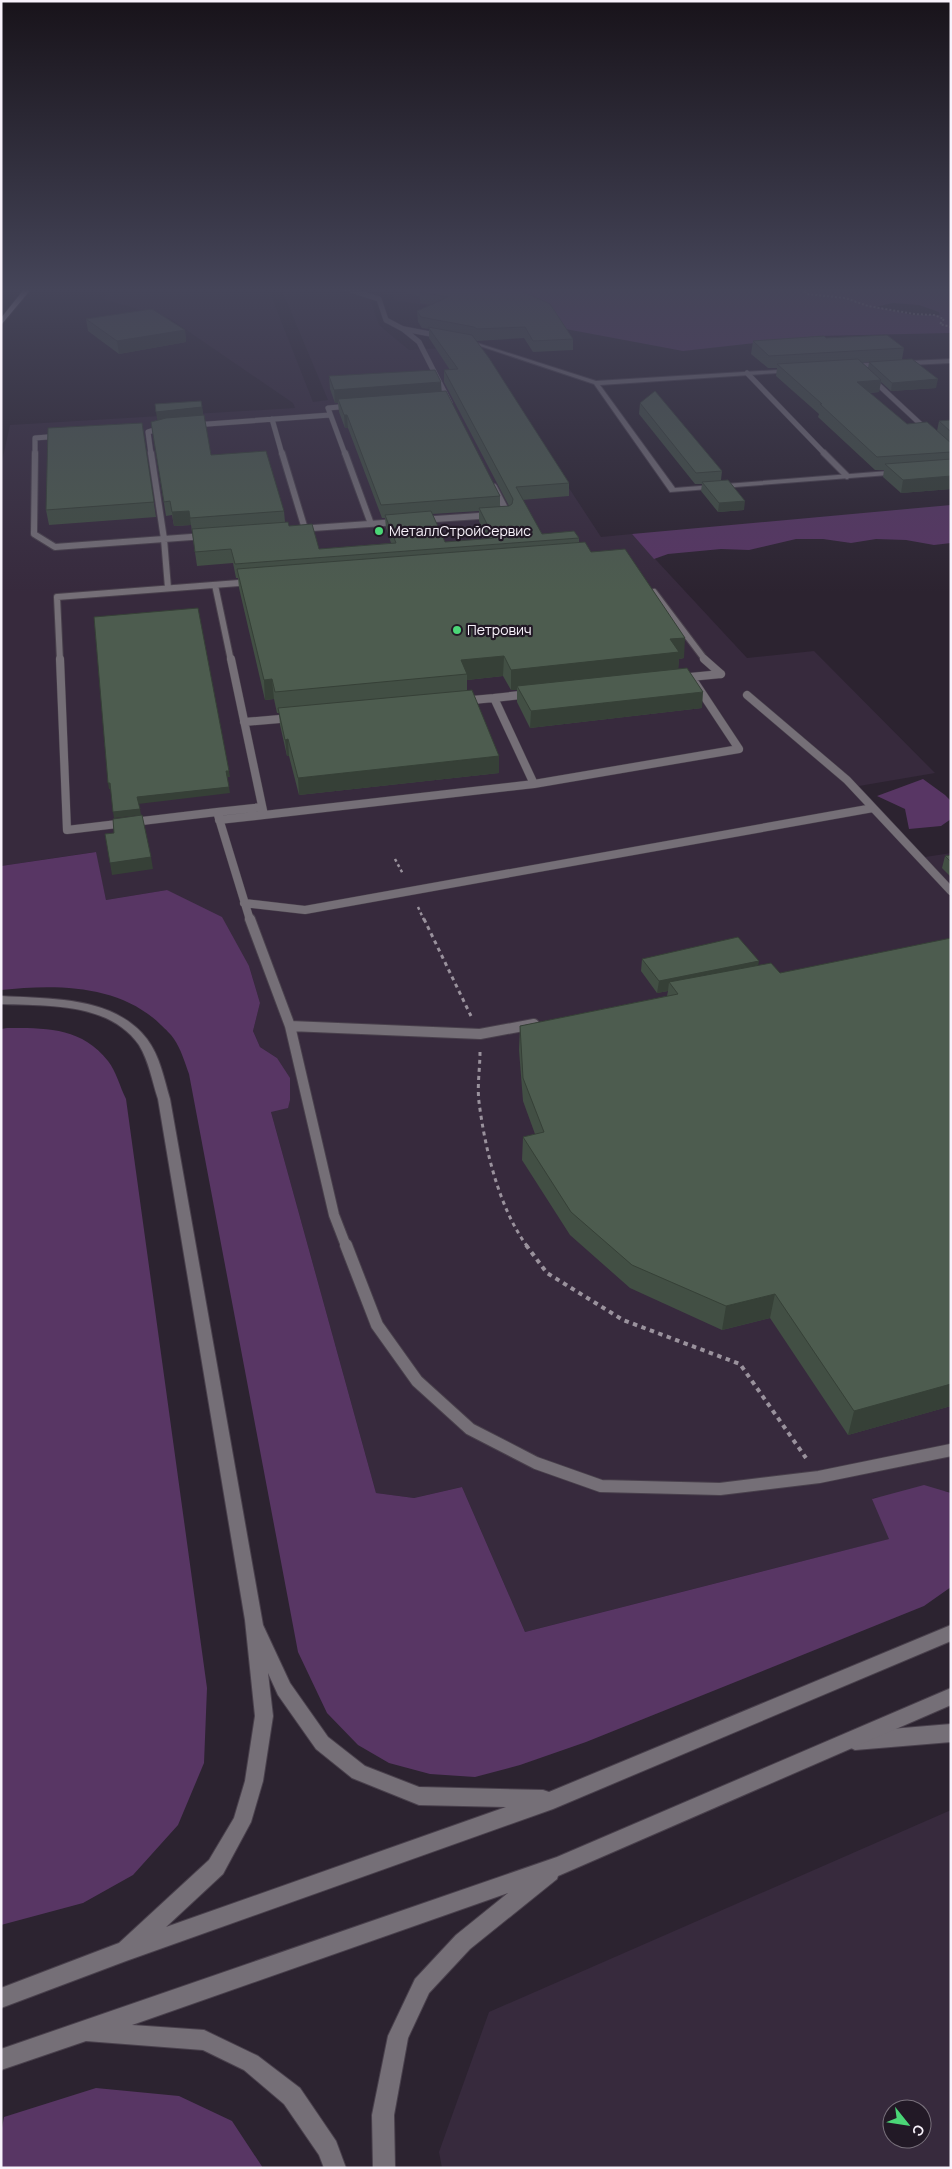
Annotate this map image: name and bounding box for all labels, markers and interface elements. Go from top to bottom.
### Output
place label: МеталлСтройСервис [389,521,531,540]
marker: МеталлСтройСервис [373,525,385,537]
place label: Петрович [467,620,532,639]
marker: Петрович [451,624,463,636]
north arrow [882,2099,932,2149]
text: С [908,2122,930,2140]

